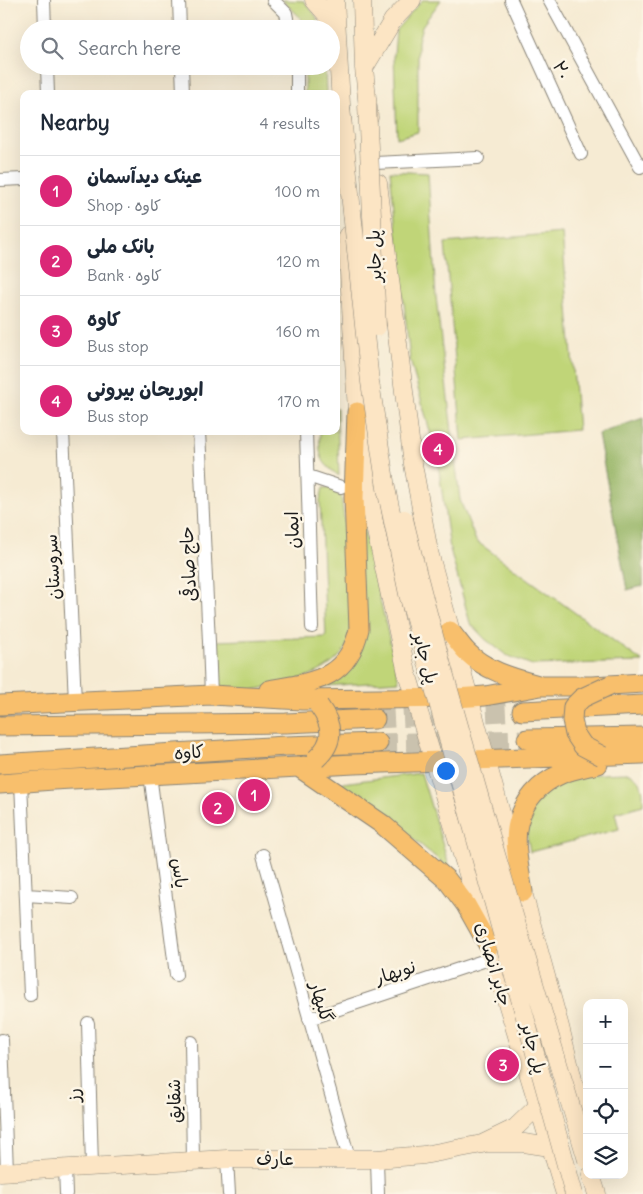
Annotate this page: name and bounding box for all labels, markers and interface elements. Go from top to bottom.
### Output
search box [20,20,340,75]
icon: search [38,34,66,62]
text: Search here [78,36,181,60]
street label: ۲۰ [548,57,576,83]
text: Nearby [40,109,110,136]
text: 4 results [259,113,320,133]
text: عینک دیدآسمان [87,164,202,188]
text: 1 [53,181,59,201]
text: 100 m [275,181,320,201]
text: Shop · کاوه [87,195,161,215]
street label: پل جابر [362,229,387,285]
text: بانک ملی [87,234,155,258]
text: 2 [52,251,60,271]
text: 120 m [277,251,320,271]
text: Bank · کاوه [87,265,162,285]
text: کاوه [87,307,121,331]
text: 3 [51,321,61,341]
text: 160 m [276,321,320,341]
text: Bus stop [87,336,149,356]
text: ابوریحان بیرونی [87,377,203,401]
text: 4 [51,391,61,411]
text: 170 m [277,391,320,411]
text: Bus stop [87,406,149,426]
pin: 4 [422,430,454,468]
street label: ایمان [280,511,304,549]
street label: حاج صادقی [175,526,202,602]
street label: سروستان [39,534,65,600]
street label: پل جابر [407,628,444,687]
street label: کاوه [173,739,205,765]
your location [433,758,459,784]
pin: 1 [238,776,270,814]
pin: 2 [202,789,234,827]
street label: یاس [167,857,193,889]
street label: جابر انصاری [470,919,518,1009]
street label: نوبهار [371,955,418,990]
street label: گلبهار [305,977,339,1025]
map controls [583,999,628,1179]
button: + [583,999,628,1044]
street label: پل جابر [515,1018,552,1077]
button: − [583,1044,628,1089]
pin: 3 [487,1046,519,1084]
street label: شقایق [162,1079,186,1123]
street label: رز [61,1088,85,1104]
button: locate [583,1089,628,1134]
button: layers [583,1134,628,1179]
street label: عارف [256,1147,294,1170]

